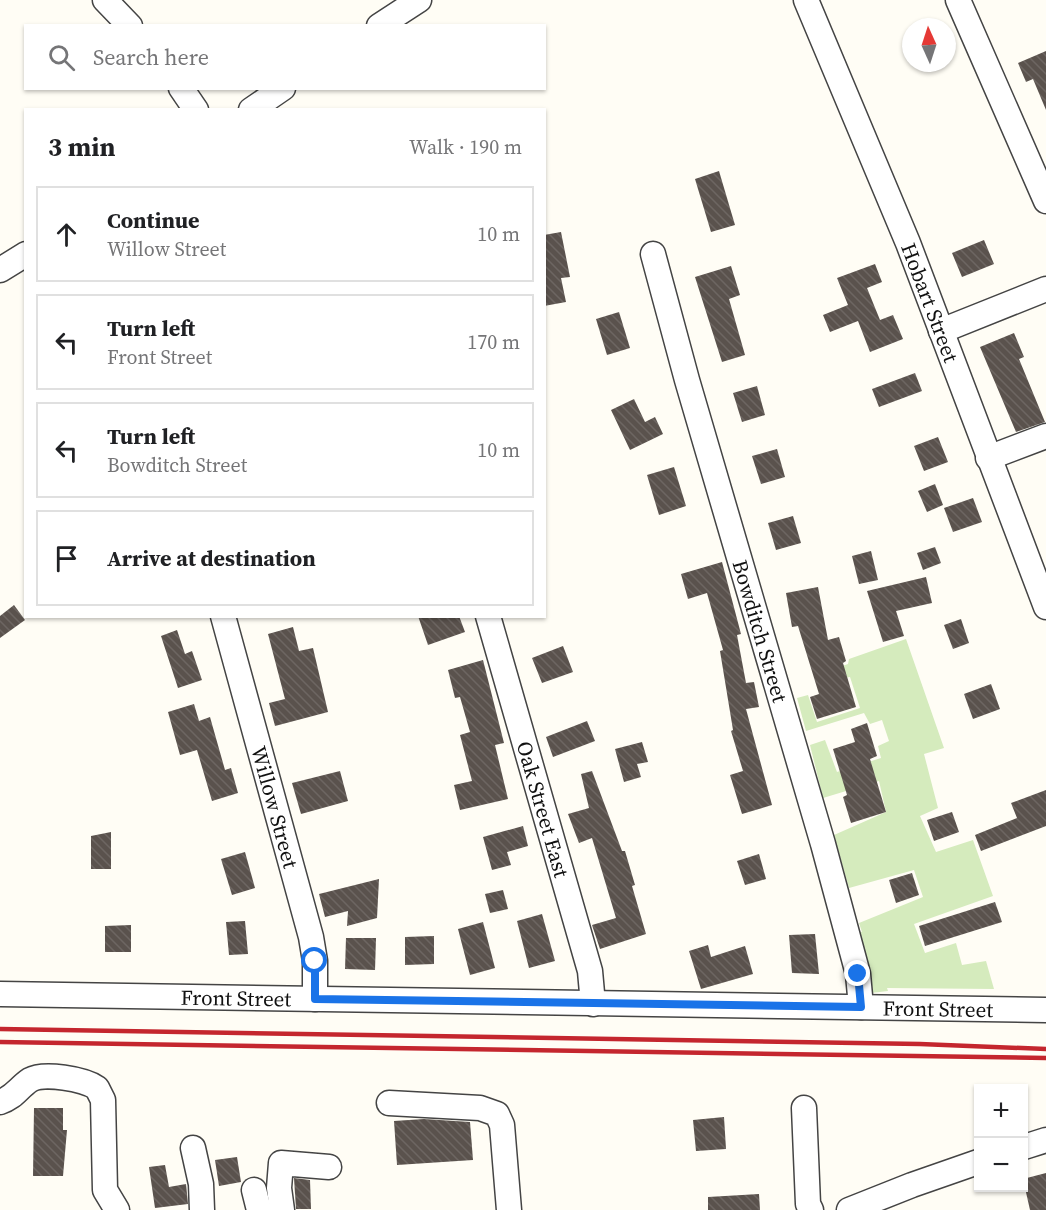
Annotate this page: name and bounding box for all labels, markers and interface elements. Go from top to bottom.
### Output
north arrow [902,18,956,72]
search box [24,24,546,90]
icon: search [45,41,78,74]
text: Search here [93,42,209,72]
text: 3 min [48,129,115,165]
text: Walk · 190 m [409,133,522,161]
text: Continue [107,205,200,235]
icon: ahead [50,218,83,251]
text: 10 m [477,220,520,248]
text: Willow Street [107,235,226,263]
street label: Hobart Street [895,239,966,366]
text: Turn left [107,313,195,343]
icon: left [50,326,83,359]
text: 170 m [467,328,520,356]
text: Front Street [107,343,212,371]
text: Turn left [107,421,195,451]
icon: left [50,434,83,467]
text: 10 m [477,436,520,464]
text: Bowditch Street [107,451,247,479]
icon: arrive [50,542,83,575]
text: Arrive at destination [107,543,316,573]
street label: Bowditch Street [726,556,795,706]
street label: Oak Street East [510,738,577,881]
street label: Willow Street [245,743,306,871]
route start [301,947,327,973]
route end [844,960,870,986]
street label: Front Street [180,982,292,1013]
street label: Front Street [882,993,994,1024]
map controls [974,1084,1028,1192]
button: + [974,1084,1028,1138]
button: − [974,1138,1028,1192]

